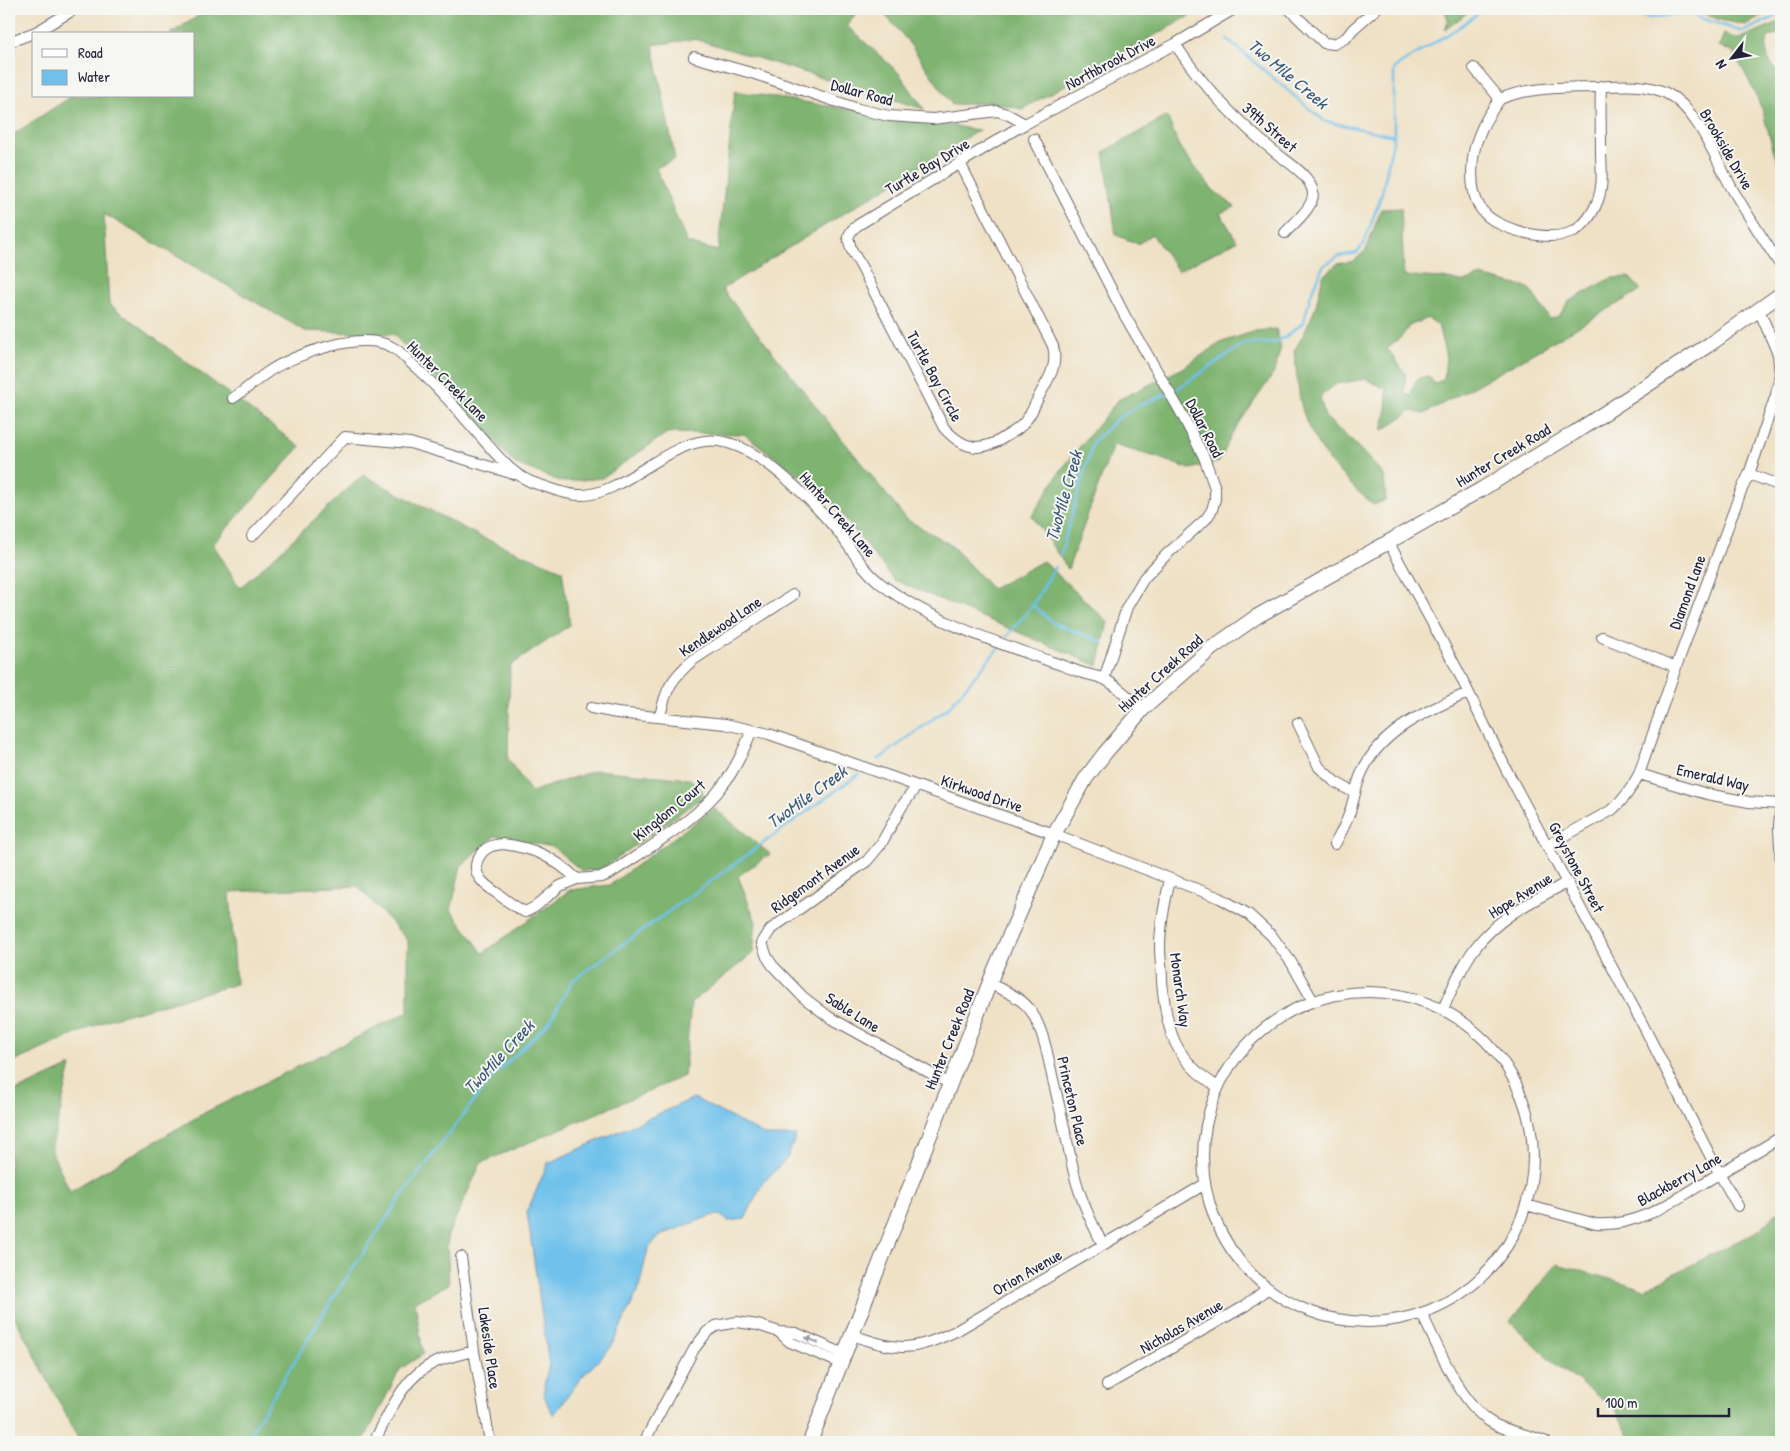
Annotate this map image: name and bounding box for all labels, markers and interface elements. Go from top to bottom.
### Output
street label: Northbrook Drive [1061,29,1160,95]
legend [32,32,195,98]
north arrow [1708,32,1758,82]
water label: Two Mile Creek [1243,33,1335,116]
text: Road [78,42,103,63]
text: N [1710,56,1730,73]
text: Water [78,66,110,87]
street label: Dollar Road [829,73,895,111]
street label: 39th Street [1238,97,1303,157]
street label: Brookside Drive [1695,105,1759,194]
street label: Turtle Bay Drive [881,132,974,200]
street label: Turtle Bay Circle [902,327,968,426]
street label: Hunter Creek Lane [403,336,494,427]
street label: Dollar Road [1181,395,1229,461]
street label: Hunter Creek Road [1451,418,1555,492]
water label: TwoMile Creek [1039,446,1089,544]
street label: Hunter Creek Lane [795,467,882,562]
street label: Diamond Lane [1663,551,1711,632]
street label: Kendlewood Lane [675,590,766,662]
street label: Hunter Creek Road [1113,629,1207,717]
water label: TwoMile Creek [762,758,853,834]
street label: Emerald Way [1675,758,1752,796]
street label: Kirkwood Drive [938,769,1026,817]
street label: Kingdom Court [628,774,710,846]
street label: Greystone Street [1544,818,1610,917]
street label: Ridgemont Avenue [766,838,864,918]
street label: Hope Avenue [1484,866,1557,923]
street label: Monarch Way [1165,951,1197,1029]
street label: Hunter Creek Road [919,985,979,1093]
street label: Sable Lane [822,987,885,1038]
water label: TwoMile Creek [458,1013,541,1099]
street label: Princeton Place [1052,1054,1094,1148]
street label: Blackberry Lane [1633,1147,1726,1211]
street label: Orion Avenue [988,1243,1066,1301]
street label: Nicholas Avenue [1135,1293,1227,1359]
street label: Lakeside Place [473,1306,507,1391]
one-way arrow [805,1336,820,1344]
scale bar [1598,1386,1729,1418]
text: 100 m [1605,1392,1638,1413]

